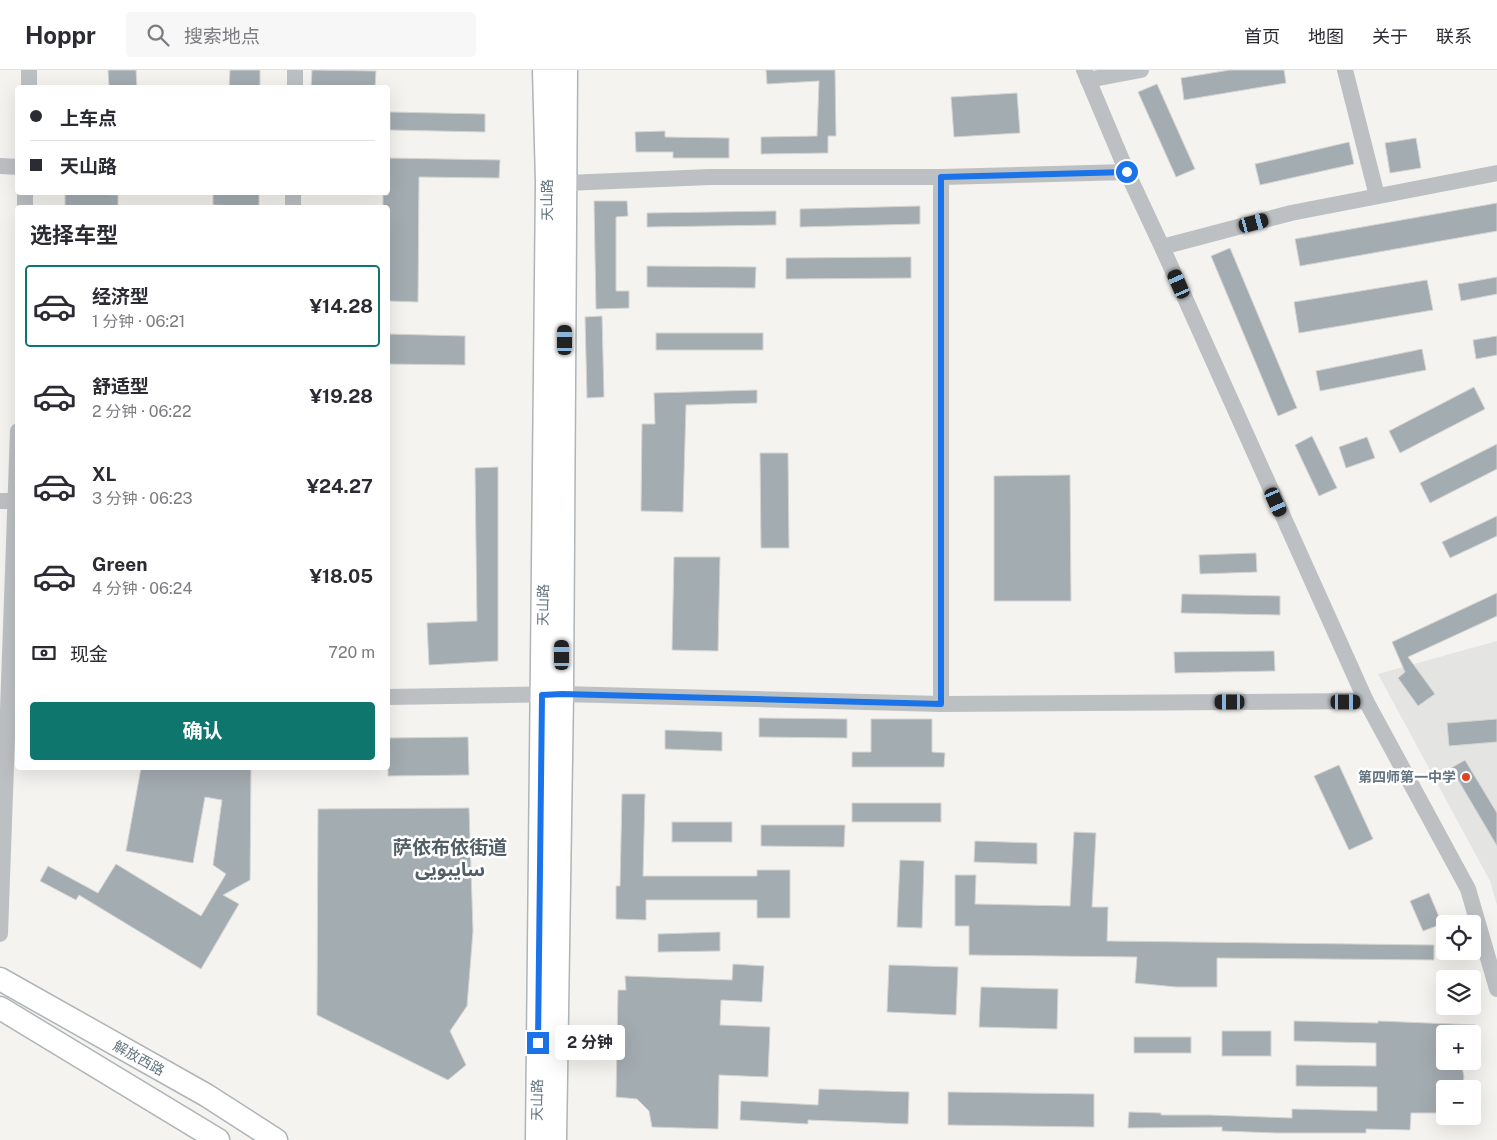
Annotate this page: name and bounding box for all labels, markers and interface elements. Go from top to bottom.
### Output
search box [126,12,476,57]
text: Hoppr [25,21,96,49]
icon: search [144,21,172,49]
text: 搜索地点 [184,25,260,47]
text: 首页 [1244,26,1280,47]
text: 地图 [1308,26,1344,47]
text: 关于 [1372,26,1408,47]
text: 联系 [1436,26,1472,47]
text: 上车点 [60,107,117,129]
text: 天山路 [60,155,117,177]
route start [1116,161,1138,183]
street label: 天山路 [539,179,555,221]
car [1237,212,1270,234]
text: 选择车型 [30,222,118,248]
car [1166,267,1191,301]
icon: car [32,284,77,329]
text: 经济型 [92,285,149,307]
text: ¥14.28 [310,295,373,317]
text: 1 分钟 · 06:21 [92,312,185,331]
car [557,325,572,355]
icon: car [32,374,77,419]
text: 舒适型 [92,375,149,397]
text: ¥19.28 [310,385,373,407]
text: 2 分钟 · 06:22 [92,402,191,421]
text: XL [92,463,117,485]
icon: car [32,464,77,509]
text: ¥24.27 [306,475,373,497]
car [1263,485,1288,519]
text: 3 分钟 · 06:23 [92,489,193,508]
text: Green [92,553,147,575]
icon: car [32,554,77,599]
text: ¥18.05 [309,565,373,587]
text: 4 分钟 · 06:24 [92,579,192,598]
street label: 天山路 [535,584,551,626]
icon: cash [30,639,58,667]
car [554,640,569,670]
text: 现金 [70,643,108,665]
text: 720 m [328,643,375,662]
car [1215,695,1245,710]
car [1331,695,1361,710]
button: 确认 [30,702,375,760]
place label: 第四师第一中学 [1358,769,1456,785]
marker: 第四师第一中学 [1460,771,1472,783]
district label: 萨依布依街道 سايبويى [393,836,507,880]
map controls [1436,915,1481,1125]
button: locate [1436,915,1481,960]
button: layers [1436,970,1481,1015]
button: + [1436,1025,1481,1070]
callout: 2 分钟 [556,1026,626,1060]
route end [527,1032,549,1054]
text: 2 分钟 [567,1033,613,1052]
street label: 解放西路 [111,1037,167,1079]
street label: 天山路 [529,1079,545,1121]
button: − [1436,1080,1481,1125]

